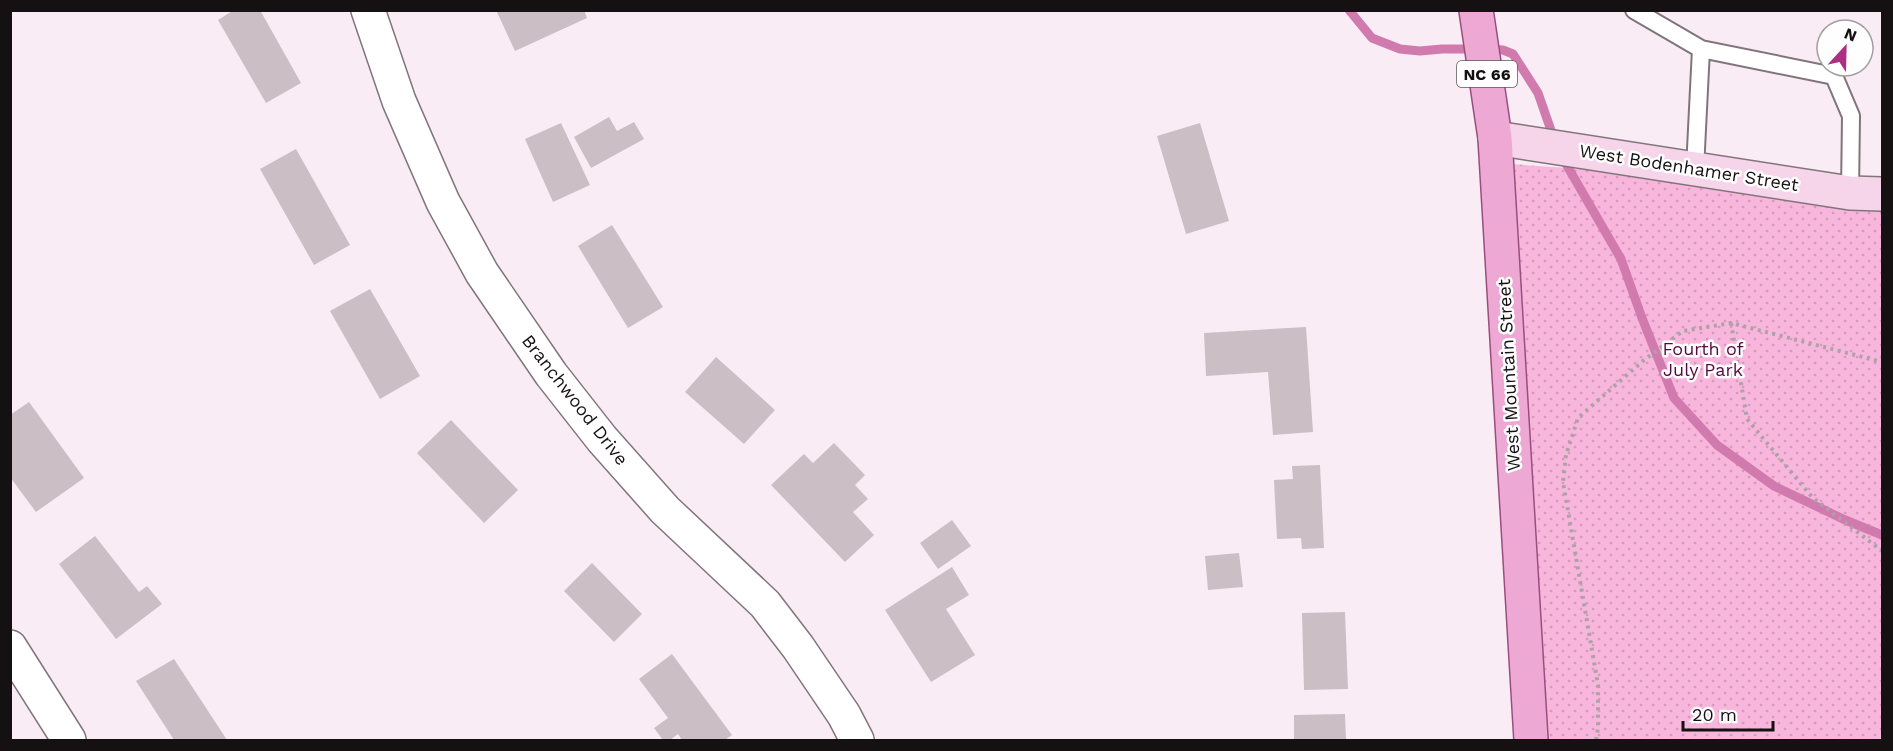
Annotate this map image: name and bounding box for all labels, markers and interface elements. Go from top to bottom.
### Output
north arrow [1815,18,1875,78]
text: N [1841,24,1859,46]
road number: NC 66 [1457,61,1517,87]
street label: West Bodenhamer Street [1578,140,1801,195]
street label: West Mountain Street [1493,278,1524,472]
street label: Branchwood Drive [518,330,633,469]
park label: Fourth of July Park [1662,338,1744,380]
scale bar [1683,694,1773,732]
text: 20 m [1692,704,1737,725]

